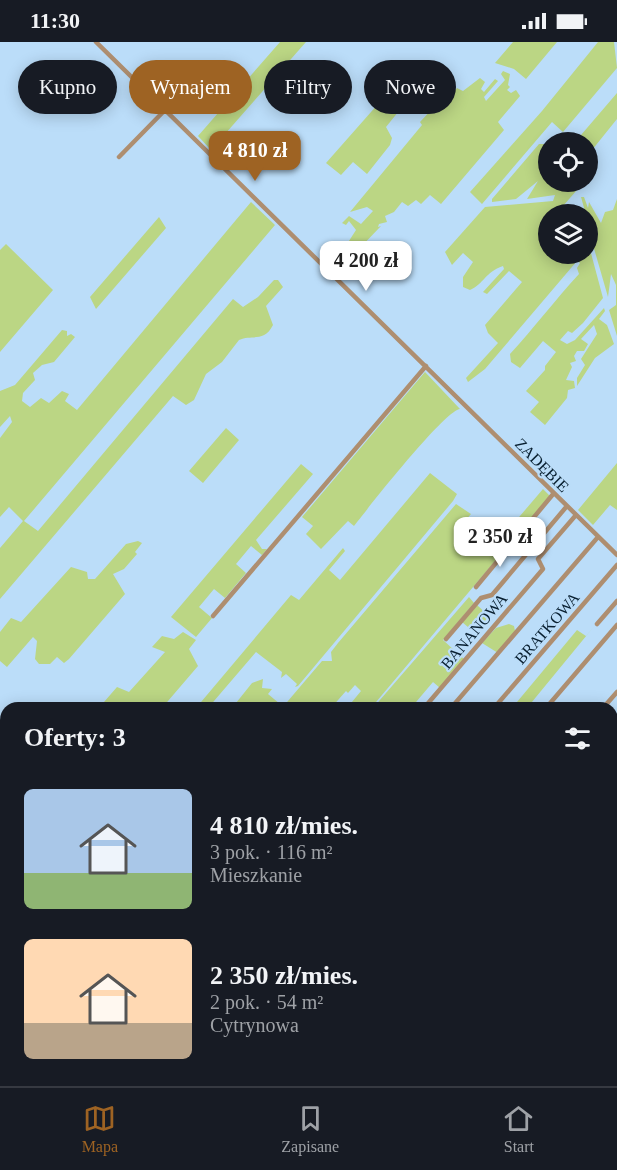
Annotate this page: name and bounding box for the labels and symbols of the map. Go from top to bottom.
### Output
pin: 4 810 zł [193,131,317,182]
pin: 4 200 zł [304,241,428,292]
street label: ZADĘBIE [511,435,572,496]
pin: 2 350 zł [438,517,562,568]
street label: BANANOWA [437,589,511,672]
street label: BRATKOWA [511,589,583,667]

